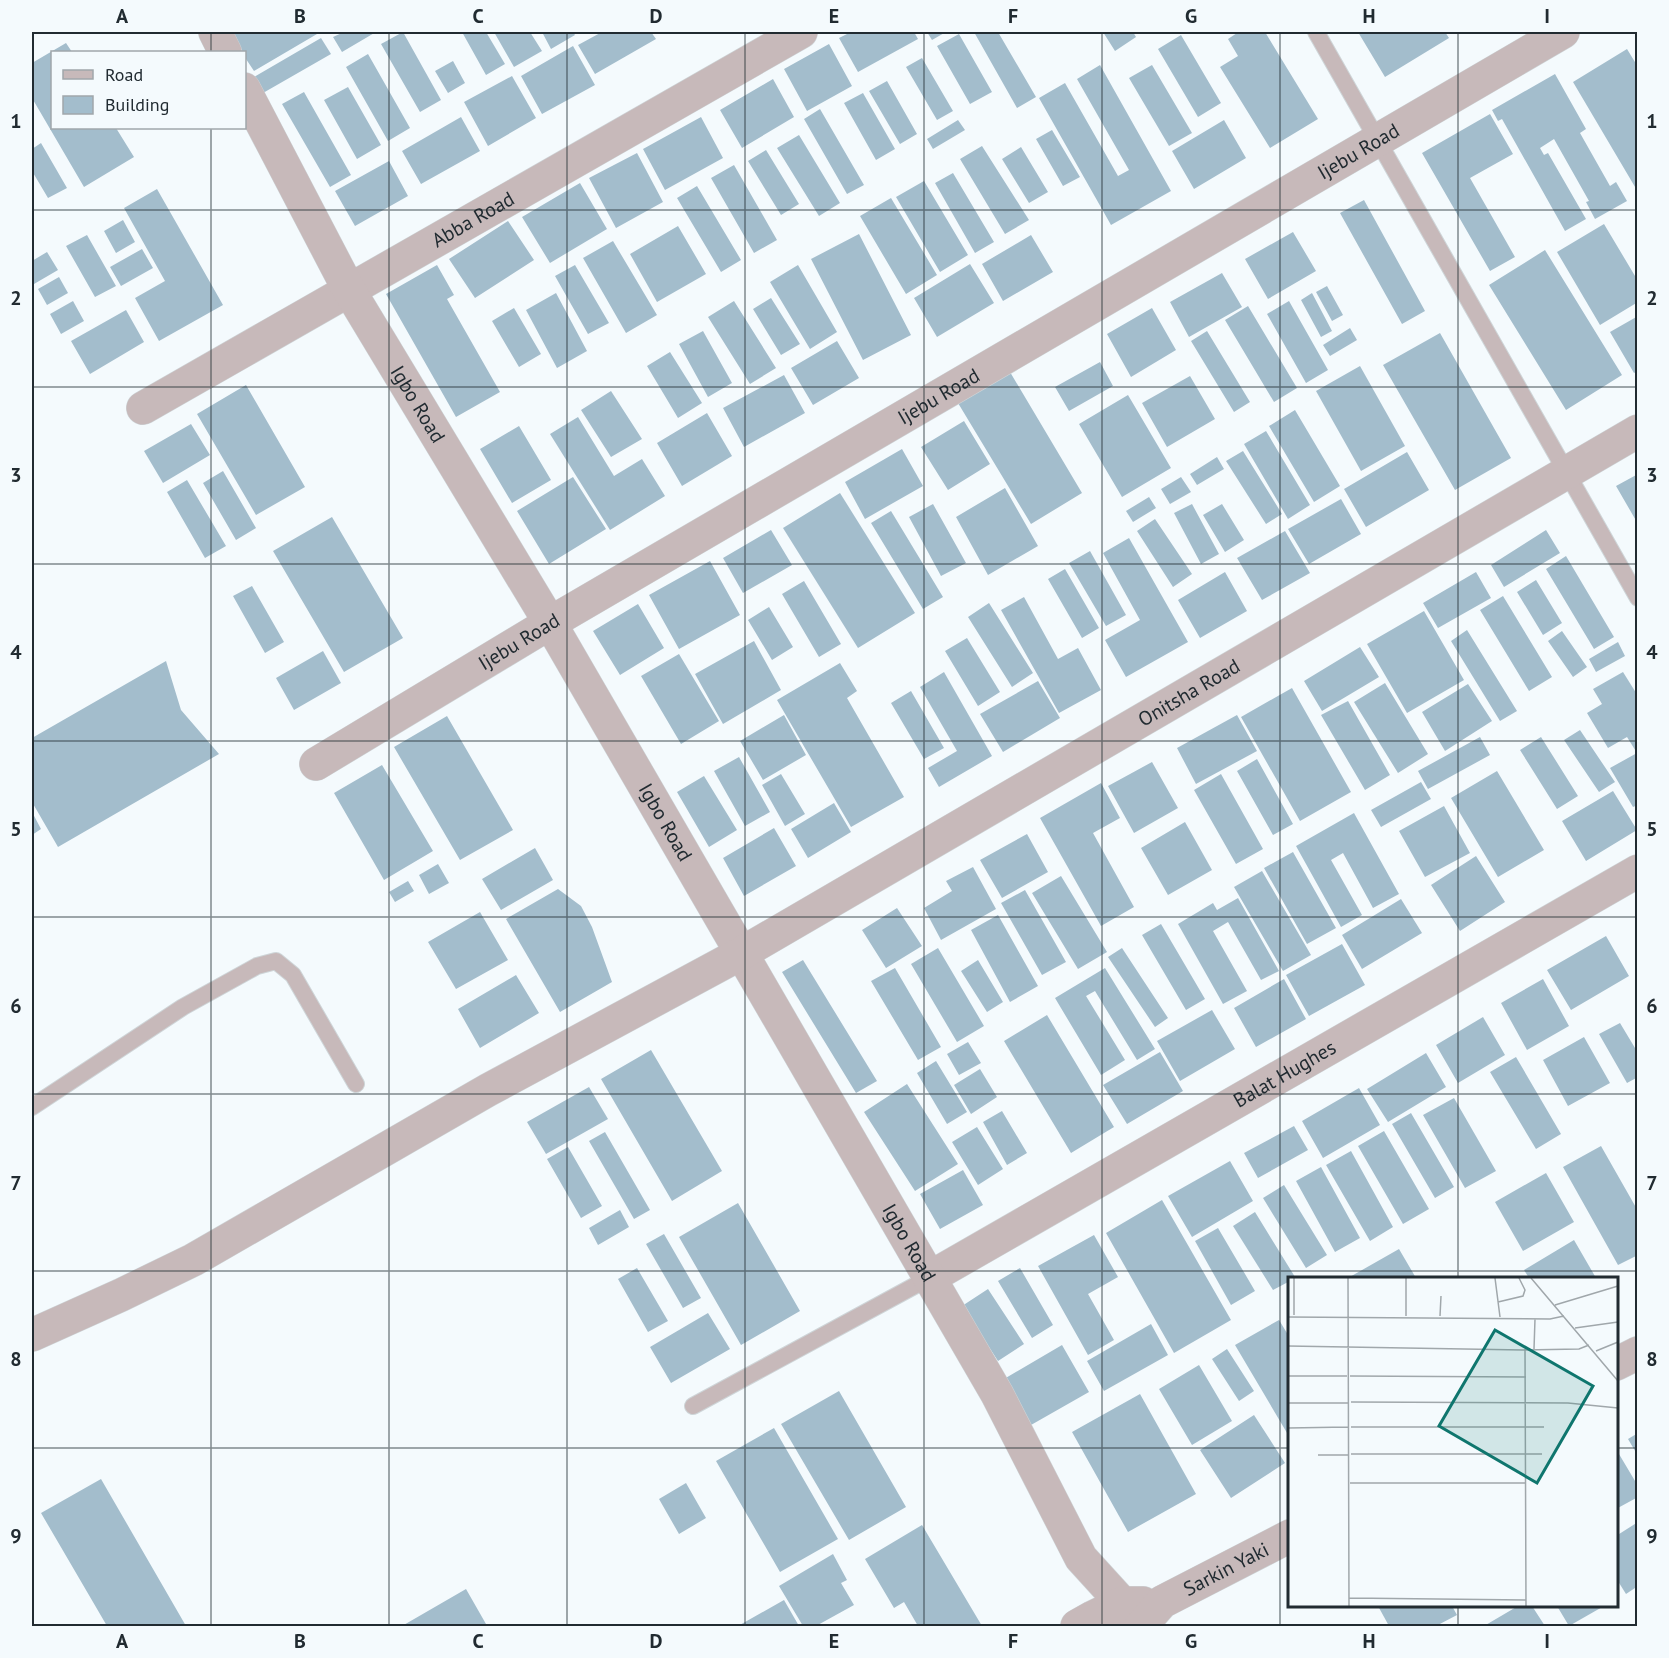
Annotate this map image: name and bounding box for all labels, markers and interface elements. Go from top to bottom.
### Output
text: A [116,3,129,29]
text: B [294,3,306,29]
text: C [472,3,484,29]
text: D [650,3,663,29]
text: E [829,3,839,29]
text: F [1008,3,1018,29]
text: G [1185,3,1197,29]
text: H [1362,3,1376,29]
text: I [1544,3,1550,29]
legend [51,51,246,129]
text: Road [105,63,143,86]
text: Building [105,93,169,116]
text: 1 [10,108,22,134]
text: 1 [1646,108,1658,134]
street label: Ijebu Road [1313,117,1404,185]
street label: Abba Road [427,186,519,253]
text: 2 [10,285,22,311]
text: 2 [1646,285,1658,311]
street label: Igbo Road [385,361,451,448]
street label: Ijebu Road [893,362,984,430]
text: 3 [10,462,22,488]
text: 3 [1646,462,1658,488]
street label: Ijebu Road [473,607,564,676]
text: 4 [10,639,22,665]
text: 4 [1646,639,1658,665]
street label: Onitsha Road [1133,653,1245,732]
street label: Igbo Road [633,779,698,866]
text: 5 [10,816,22,842]
text: 5 [1646,816,1658,842]
text: 6 [10,993,22,1019]
text: 6 [1646,993,1658,1019]
street label: Balat Hughes [1229,1034,1340,1114]
text: 7 [10,1170,22,1196]
text: 7 [1646,1170,1658,1196]
street label: Igbo Road [876,1199,942,1286]
inset map [1288,1277,1618,1607]
text: 8 [10,1346,22,1372]
text: 8 [1646,1346,1658,1372]
text: 9 [10,1523,22,1549]
text: 9 [1646,1523,1658,1549]
street label: Sarkin Yaki [1179,1536,1273,1602]
text: A [116,1628,129,1654]
text: B [294,1628,306,1654]
text: C [472,1628,484,1654]
text: D [650,1628,663,1654]
text: E [829,1628,839,1654]
text: F [1008,1628,1018,1654]
text: G [1185,1628,1197,1654]
text: H [1362,1628,1376,1654]
text: I [1544,1628,1550,1654]

